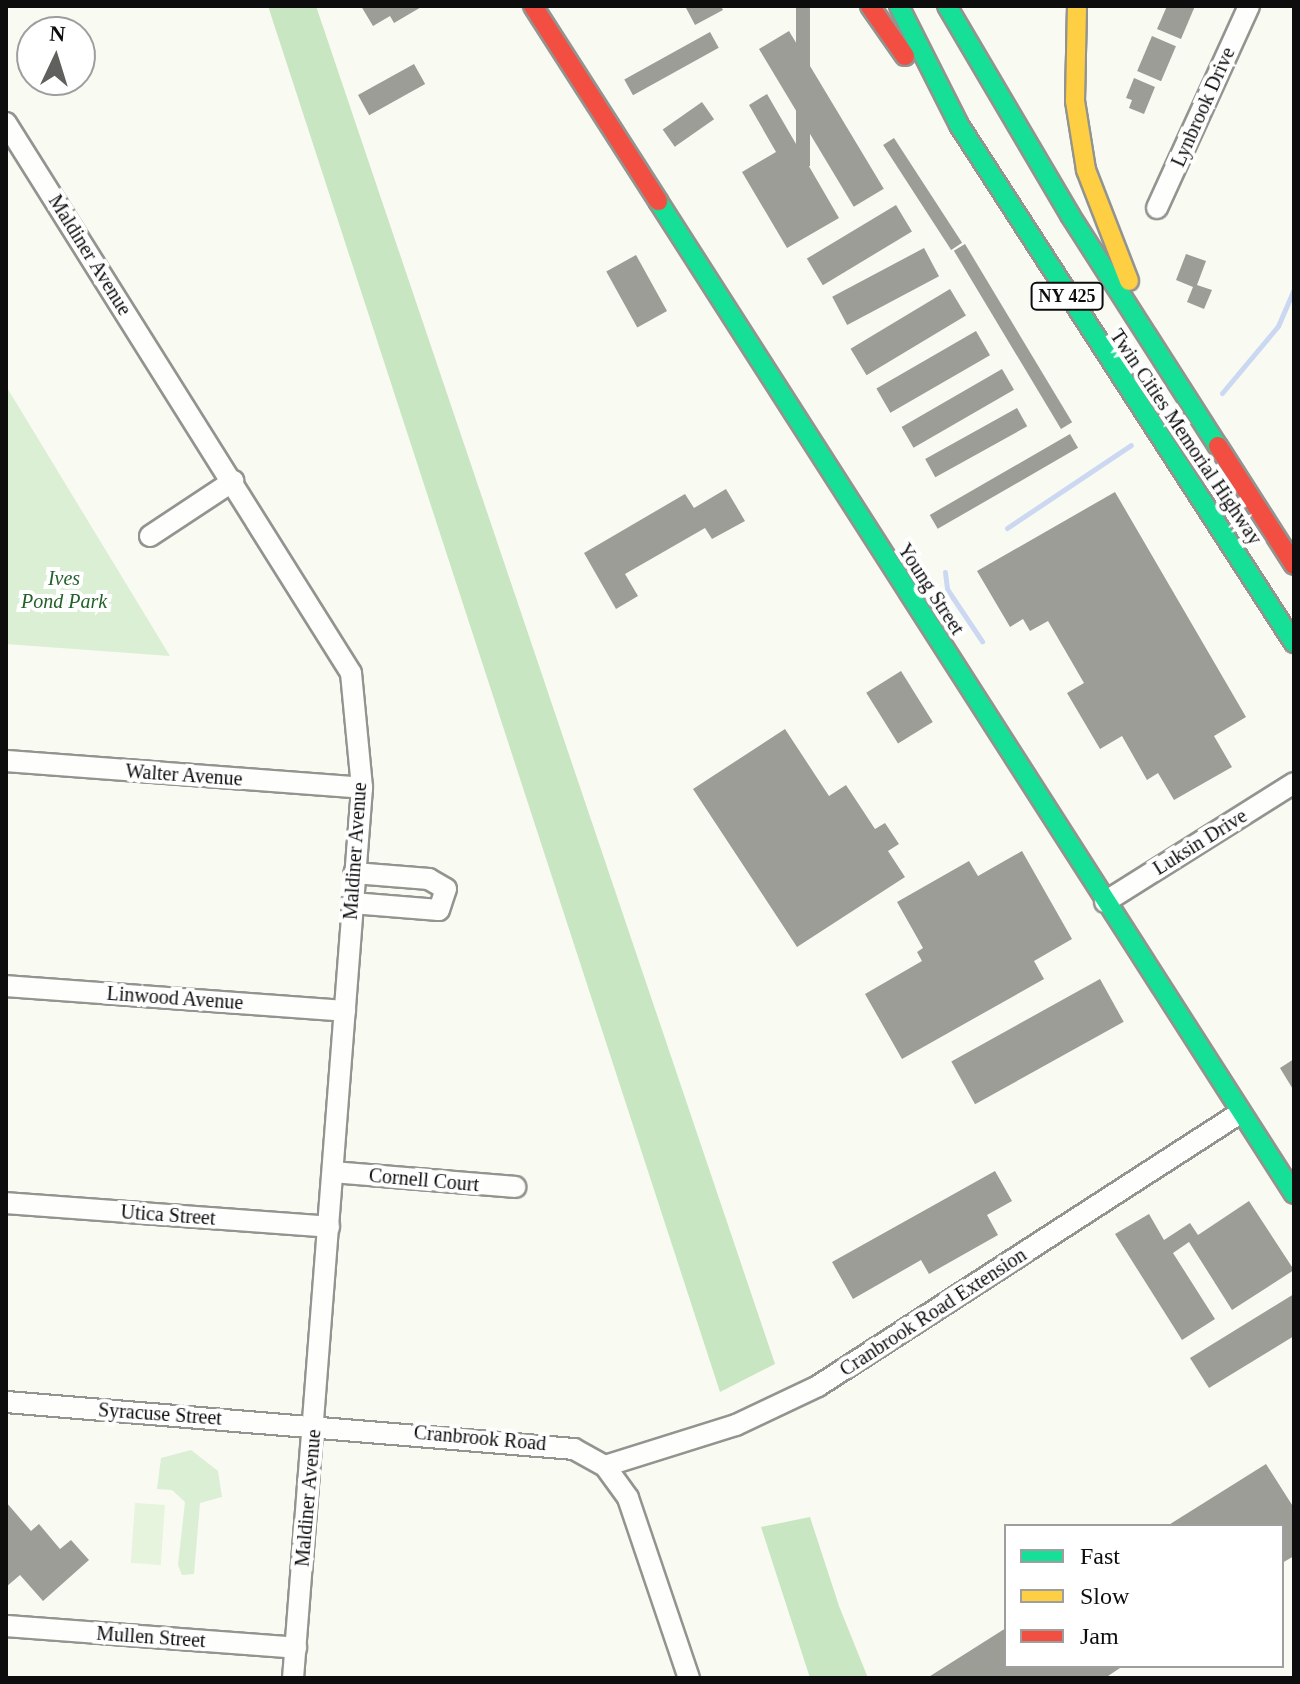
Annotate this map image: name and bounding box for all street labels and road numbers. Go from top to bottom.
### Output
street label: Lynbrook Drive [1166,44,1240,170]
street label: Maldiner Avenue [43,190,137,320]
road number: NY 425 [1029,282,1105,310]
street label: Twin Cities Memorial Highway [1105,325,1267,549]
street label: Young Street [893,539,969,639]
street label: Walter Avenue [124,759,244,791]
street label: Maldiner Avenue [338,781,372,921]
street label: Luksin Drive [1149,804,1251,880]
street label: Linwood Avenue [105,981,245,1015]
street label: Cornell Court [368,1163,480,1197]
street label: Utica Street [120,1200,216,1230]
street label: Cranbrook Road Extension [835,1243,1031,1381]
street label: Syracuse Street [97,1398,223,1430]
street label: Cranbrook Road [413,1420,547,1456]
street label: Maldiner Avenue [290,1428,326,1568]
street label: Mullen Street [96,1621,206,1653]

